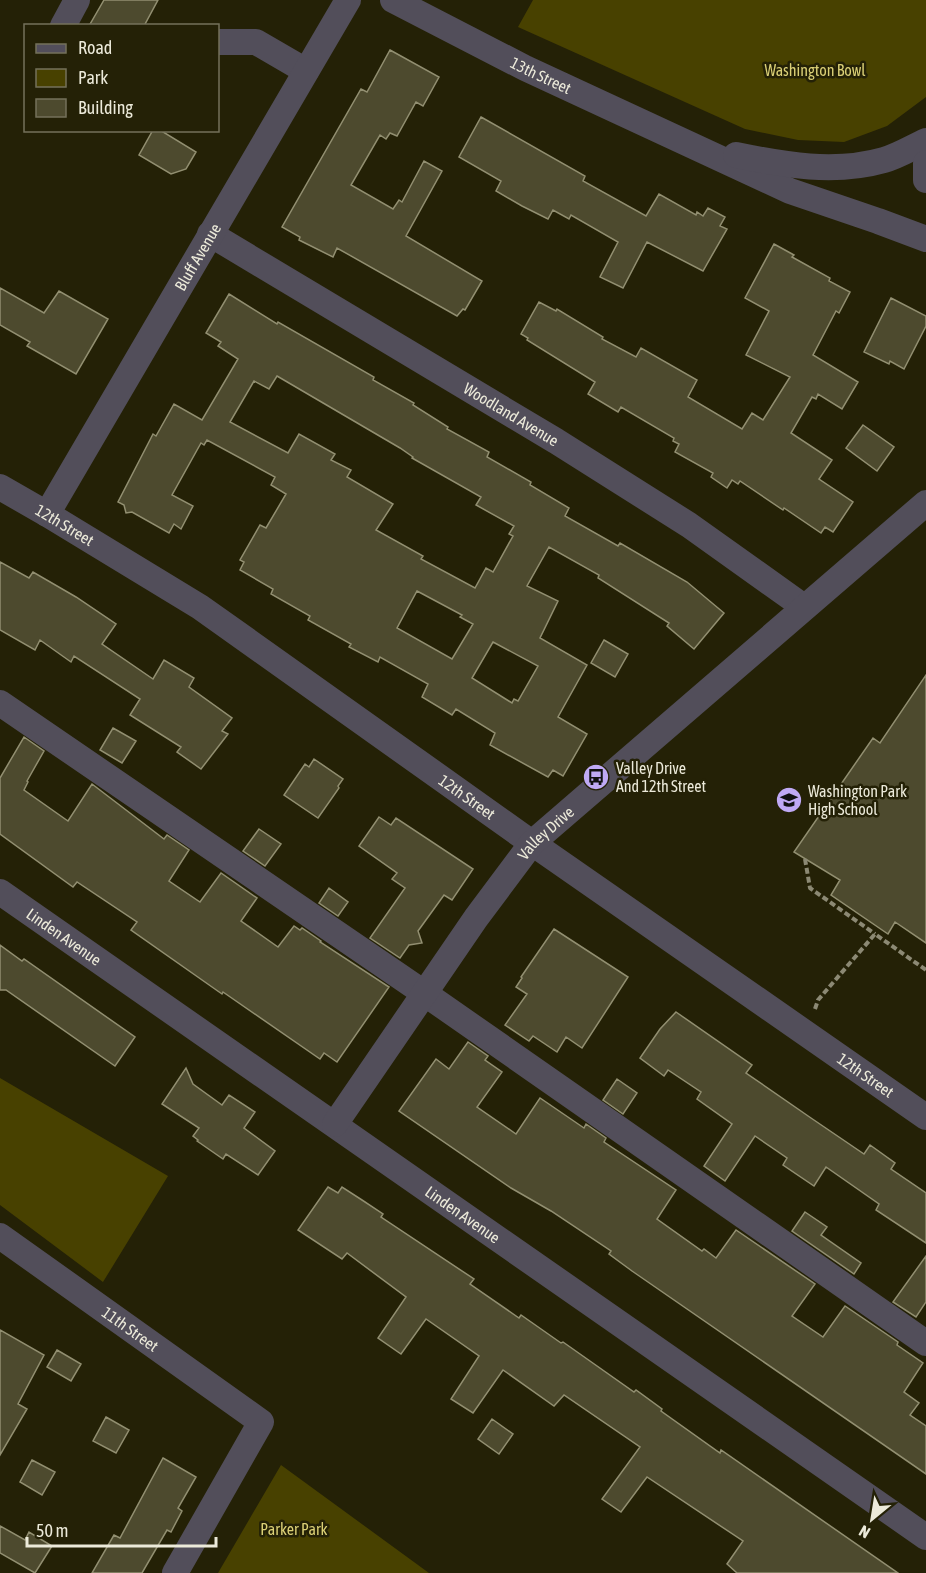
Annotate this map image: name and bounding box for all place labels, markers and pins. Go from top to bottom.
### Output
place label: Valley Drive And 12th Street [616,759,706,795]
bus stop icon: Valley Drive And 12th Street [581,762,611,792]
place label: Washington Park High School [808,782,907,819]
school or university icon: Washington Park High School [774,785,804,815]

